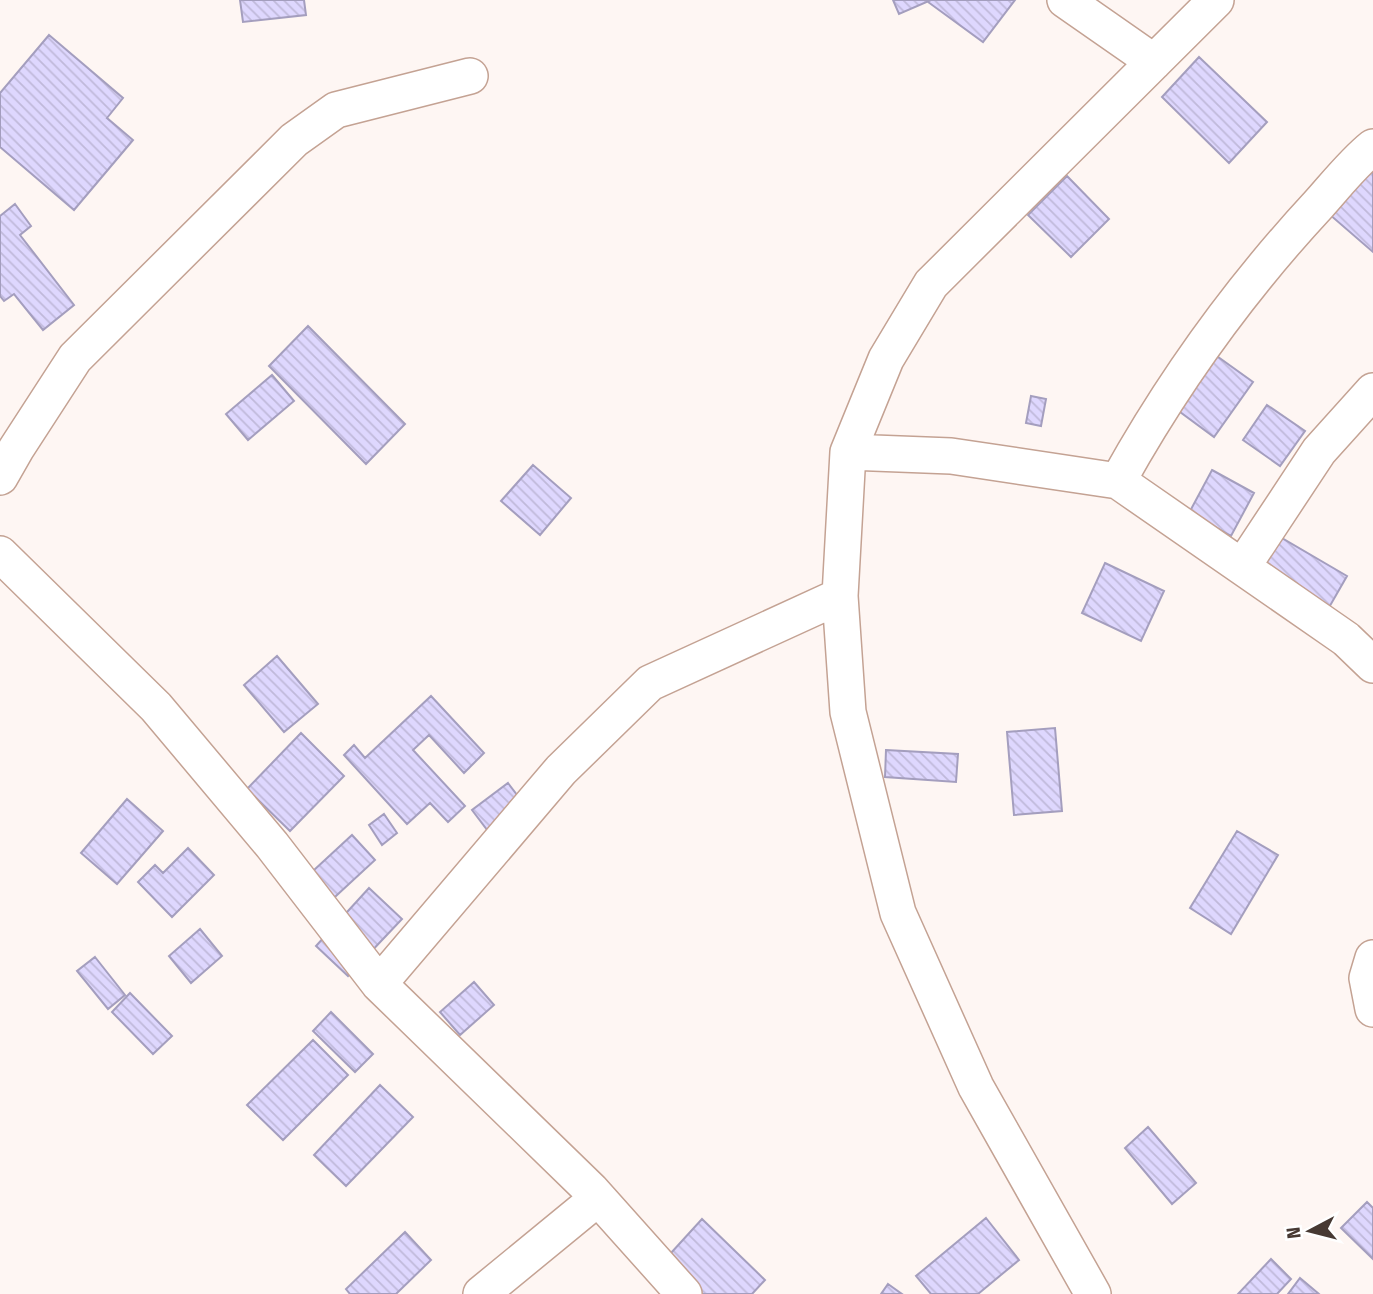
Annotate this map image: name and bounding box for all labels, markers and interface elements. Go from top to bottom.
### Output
north arrow [1275,1196,1345,1266]
text: N [1282,1226,1306,1240]

